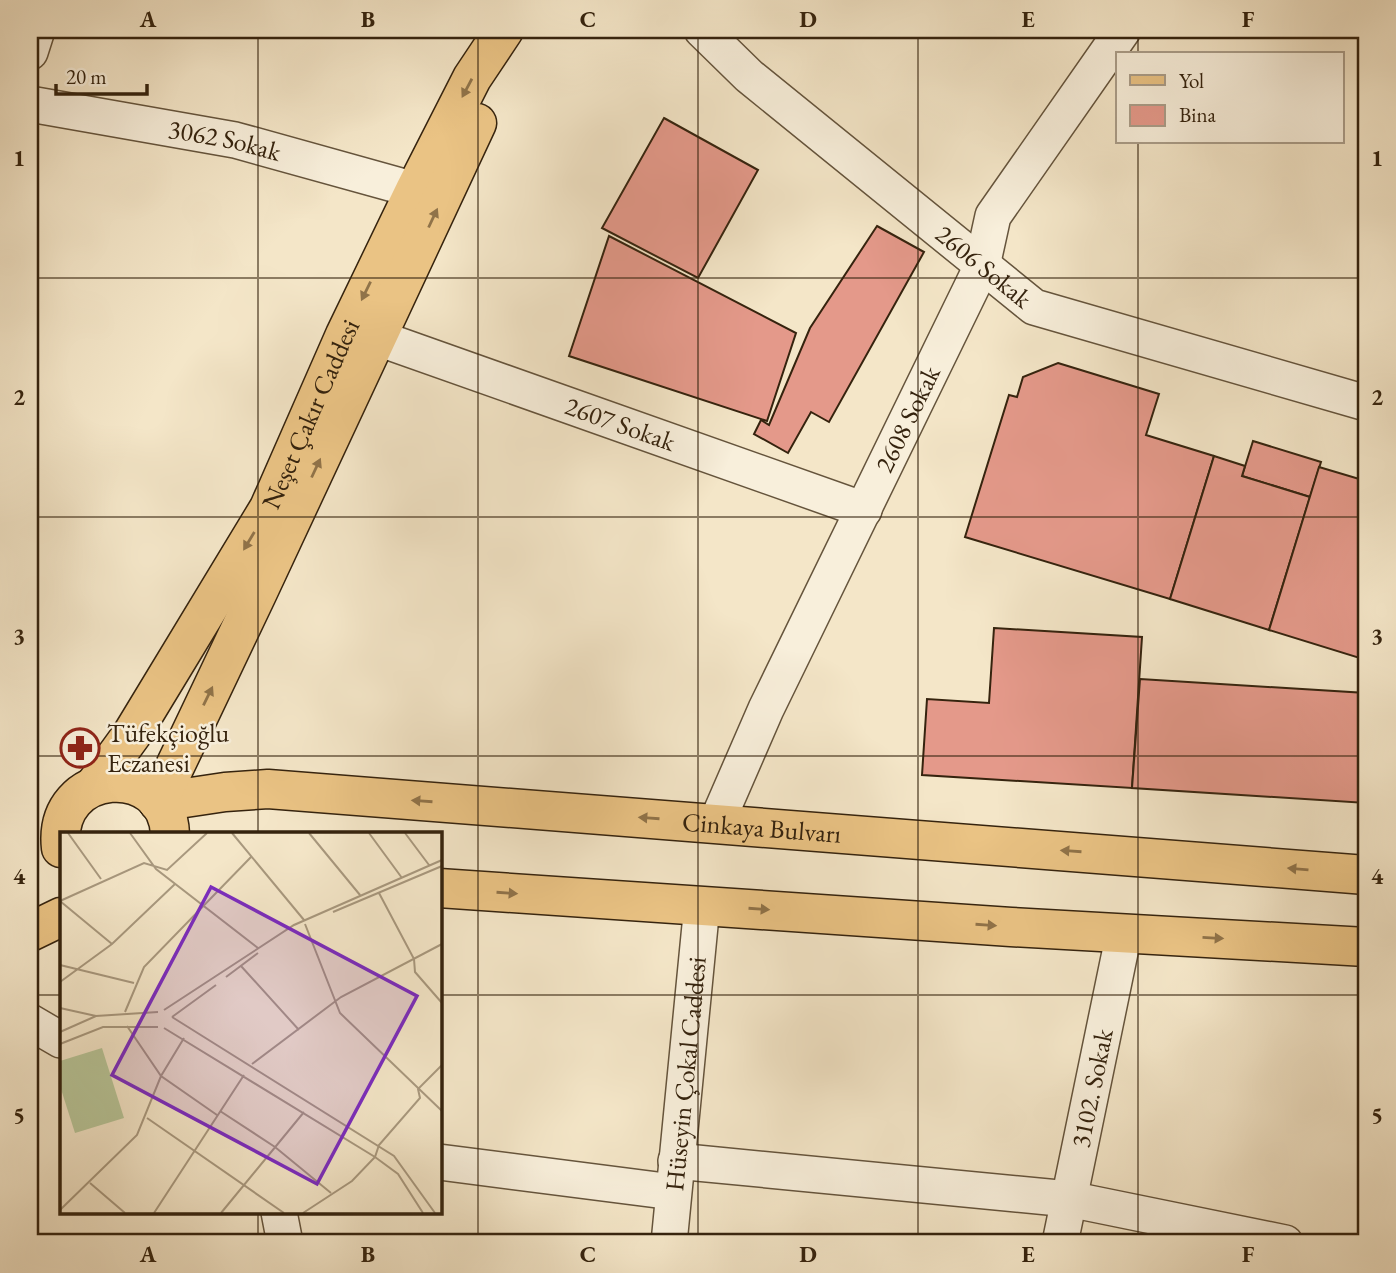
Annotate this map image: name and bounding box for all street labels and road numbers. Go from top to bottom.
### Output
street label: 3062 Sokak [166,112,286,169]
street label: 2606 Sokak [929,217,1040,316]
street label: Neşet Çakır Caddesi [254,313,367,514]
street label: 2608 Sokak [867,359,948,478]
street label: 2607 Sokak [561,389,681,459]
street label: Cinkaya Bulvarı [681,805,842,851]
street label: Hüseyin Çokal Caddesi [657,955,714,1192]
street label: 3102. Sokak [1063,1025,1121,1151]

